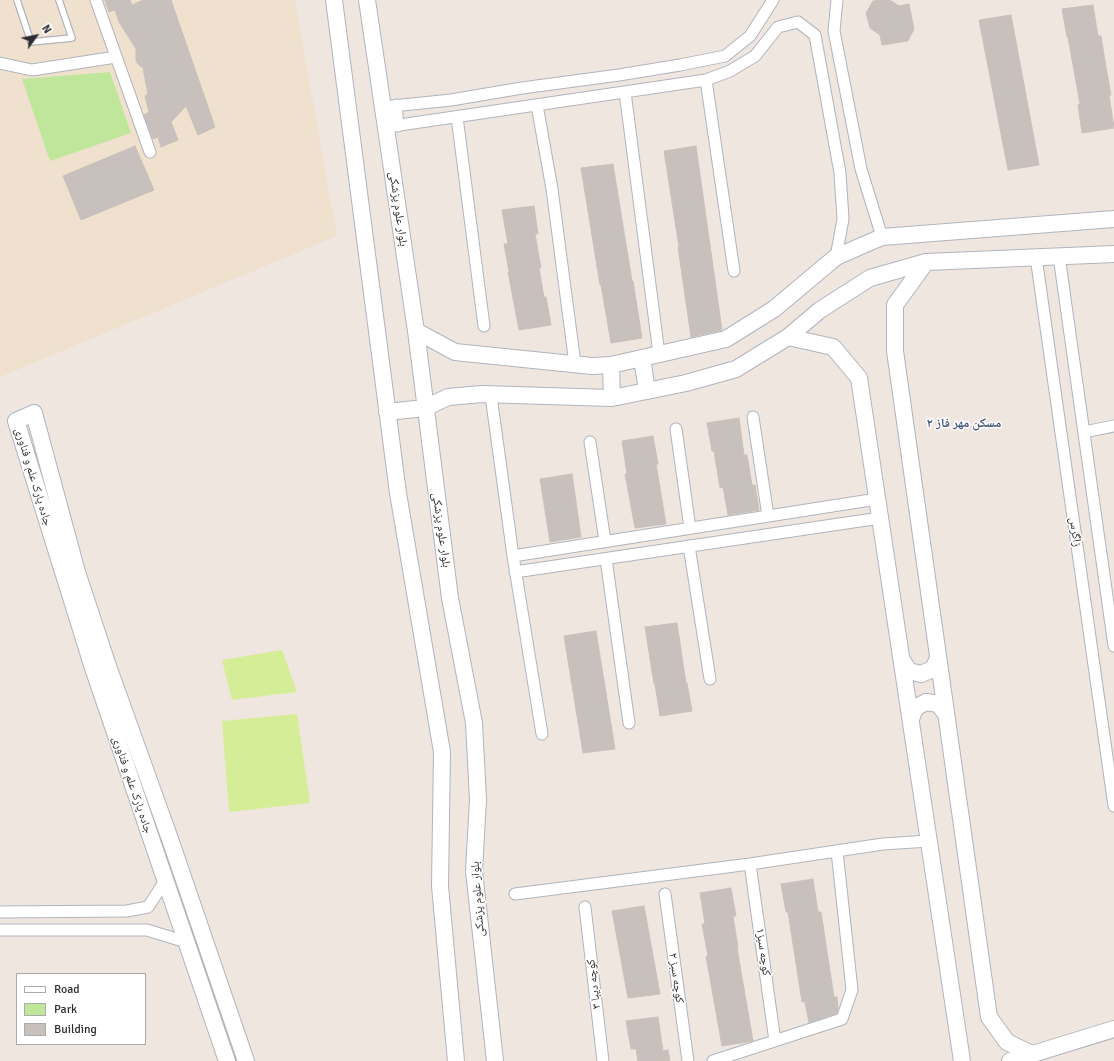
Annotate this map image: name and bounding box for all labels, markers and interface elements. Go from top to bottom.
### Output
north arrow [16,16,56,56]
text: N [39,22,54,36]
street label: بلوار علوم پزشکی [386,171,410,247]
district label: مسکن مهر فاز ۲ [927,416,1001,432]
street label: جاده پارک علم و فناوری [11,426,55,528]
street label: بلوار علوم پزشکی [429,492,453,568]
street label: زاگرس [1066,516,1084,548]
street label: جاده پارک علم و فناوری [109,735,155,835]
street label: بلوار علوم پزشکی [468,861,488,937]
street label: کوچه سبز۱ [753,927,773,977]
street label: کوچه سبز ۲ [665,952,687,1004]
street label: کوچه دیبا ۳ [584,958,604,1010]
legend [16,973,146,1045]
text: Road [54,982,80,997]
text: Park [54,1002,77,1017]
text: Building [54,1022,97,1037]

